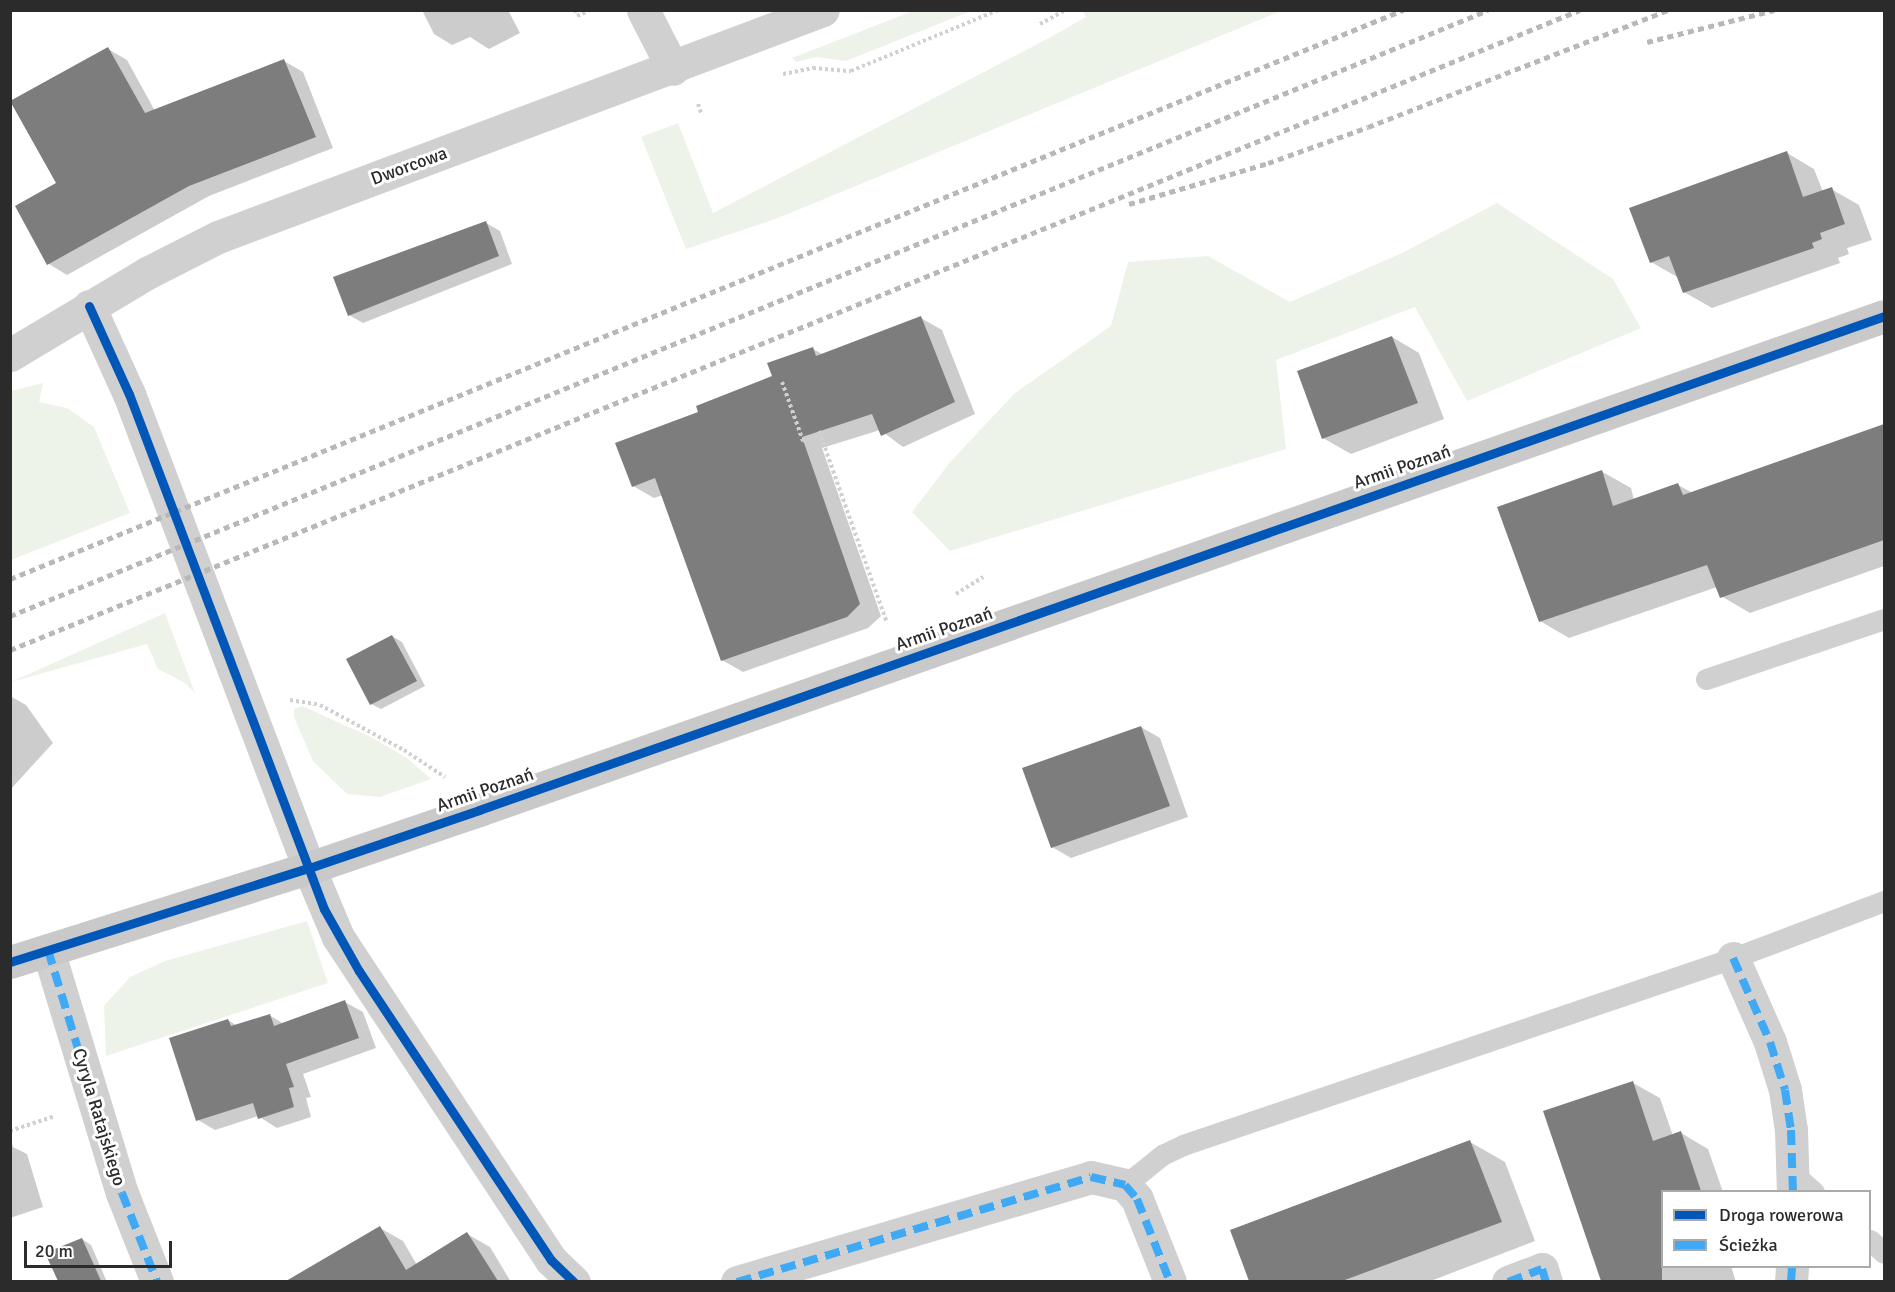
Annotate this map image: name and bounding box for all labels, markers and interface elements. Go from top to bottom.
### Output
street label: Dworcowa [368,142,450,190]
street label: Armii Poznań [1351,440,1453,494]
street label: Armii Poznań [893,602,995,656]
street label: Armii Poznań [434,763,536,817]
street label: Cyryla Ratajskiego [68,1046,130,1188]
legend [1661,1190,1871,1268]
text: Droga rowerowa [1719,1204,1844,1226]
scale bar [27,1229,176,1267]
text: Ścieżka [1719,1234,1778,1256]
text: 20 m [35,1240,73,1262]

